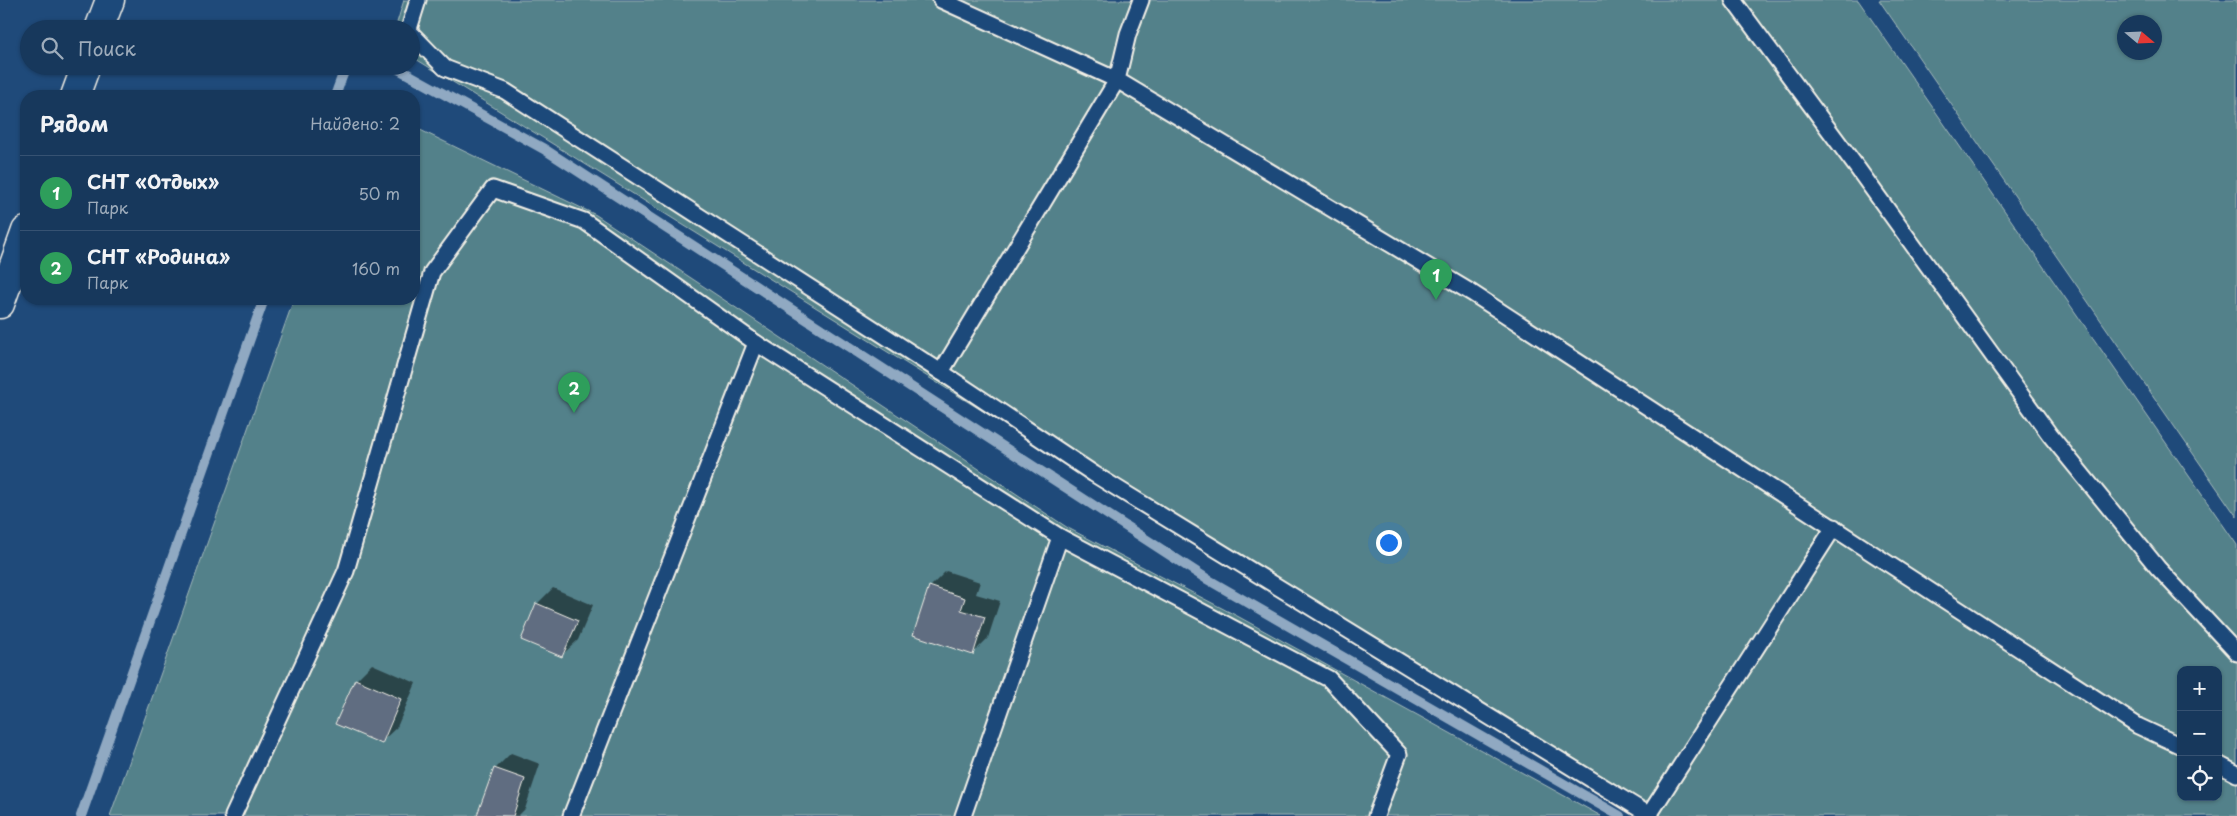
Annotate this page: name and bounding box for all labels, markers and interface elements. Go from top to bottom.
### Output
north arrow [2117,15,2162,60]
search box [20,20,420,75]
icon: search [38,34,66,62]
text: Поиск [78,34,136,62]
text: Рядом [40,107,108,139]
text: Найдено: 2 [310,111,400,135]
text: СНТ «Отдых» [87,167,219,195]
text: 1 [52,181,60,205]
text: 50 m [359,181,400,205]
text: Парк [87,195,128,219]
text: СНТ «Родина» [87,242,230,270]
text: 2 [50,256,62,280]
text: 160 m [352,256,400,280]
pin: 1 [1420,259,1452,300]
text: Парк [87,270,128,294]
pin: 2 [558,372,590,413]
your location [1376,530,1402,556]
map controls [2177,666,2222,801]
button: + [2177,666,2222,711]
button: − [2177,711,2222,756]
button: locate [2177,756,2222,801]

